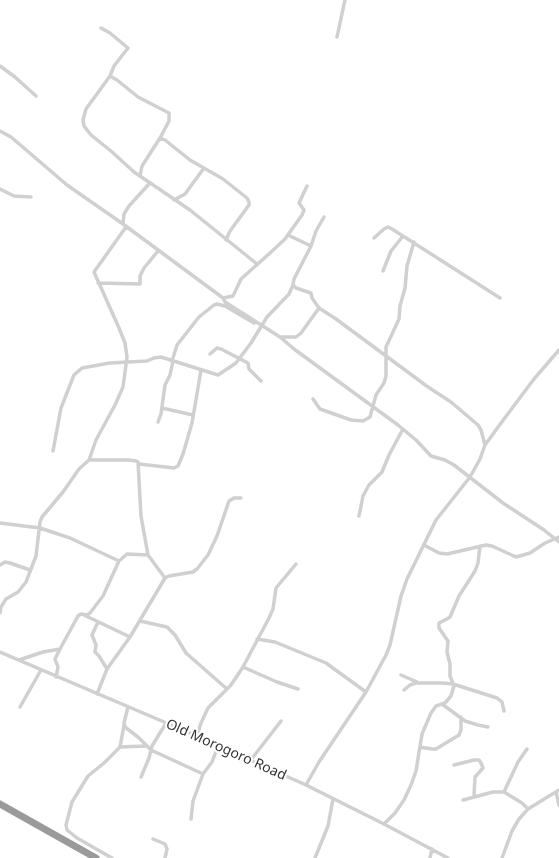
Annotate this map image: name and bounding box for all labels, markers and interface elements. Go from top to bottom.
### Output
street label: Old Morogoro Road [163,716,289,784]

